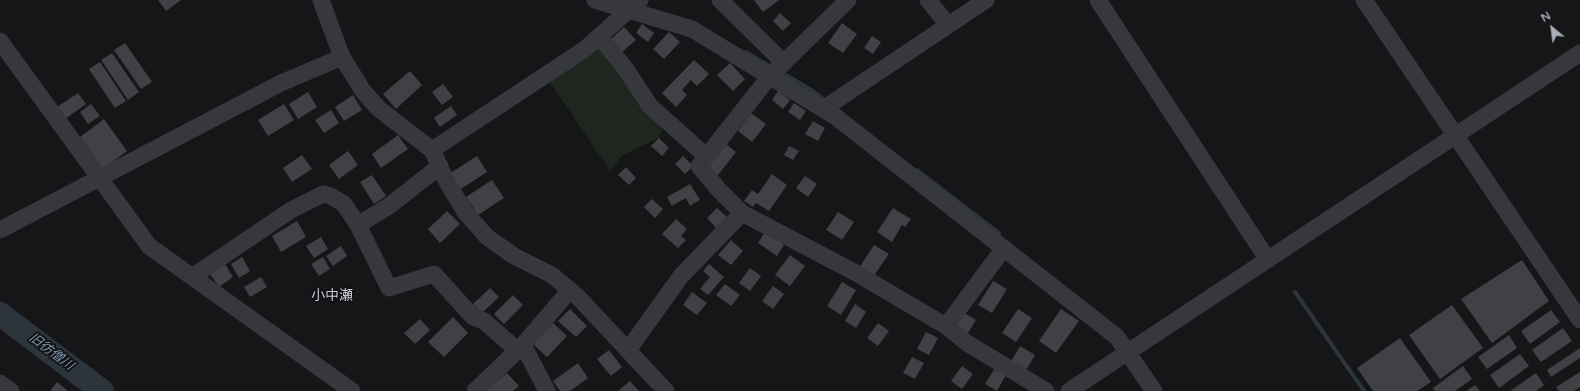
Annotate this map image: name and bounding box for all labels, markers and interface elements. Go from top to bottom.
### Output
north arrow [1532,8,1572,48]
text: N [1539,9,1553,25]
district label: 小中瀬 [311,288,353,304]
water label: 旧彷僧川 [26,330,76,374]

